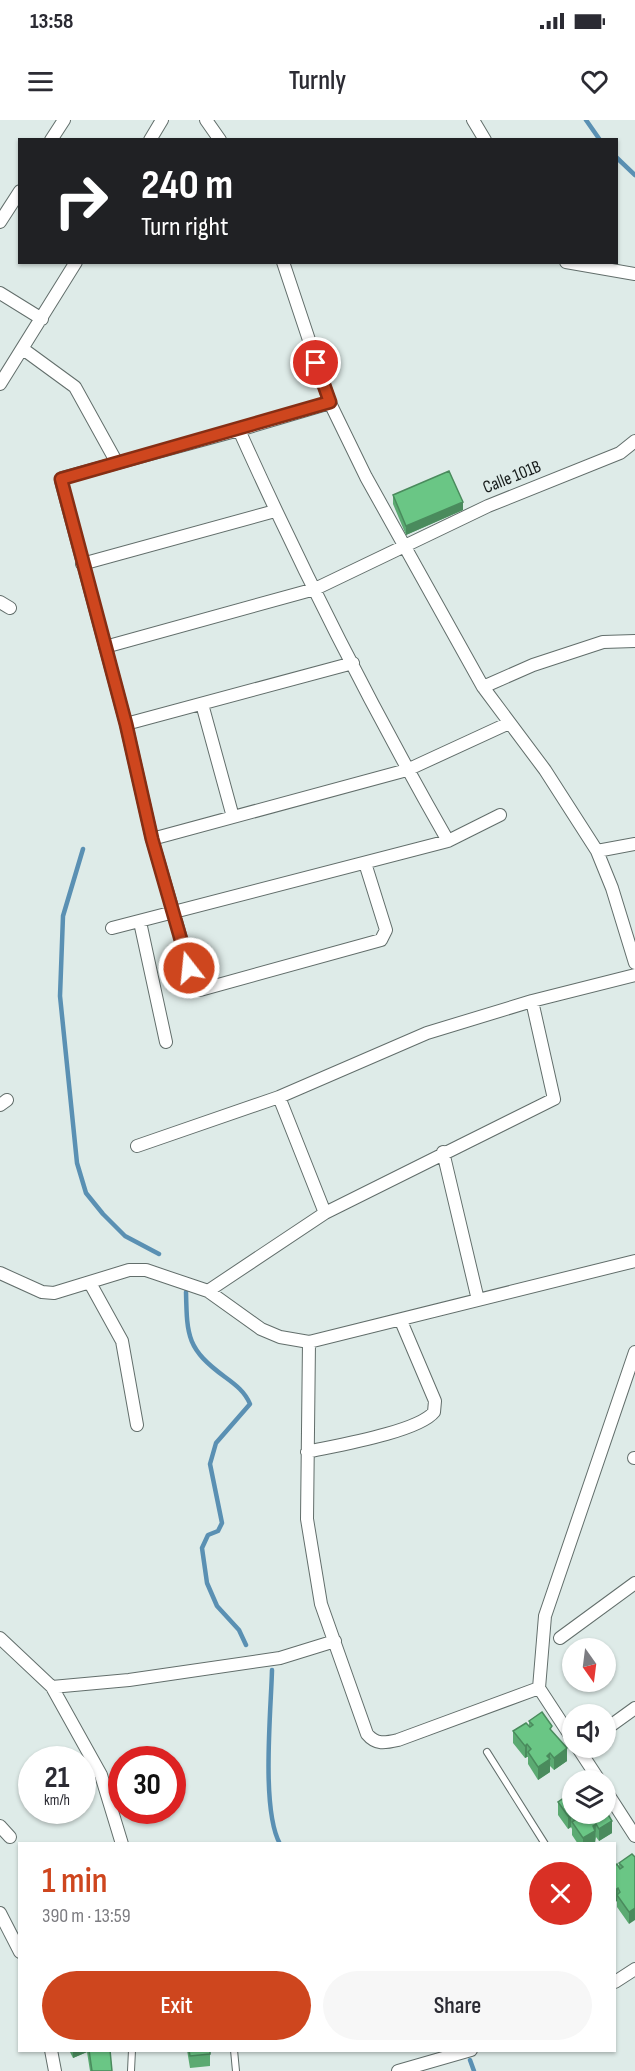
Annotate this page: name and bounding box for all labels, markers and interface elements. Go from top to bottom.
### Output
text: 13:58 [30,8,73,35]
icon: menu [24,65,57,98]
text: Turnly [289,65,346,97]
icon: heart [578,65,611,98]
text: 240 m [141,160,233,211]
icon: right [42,162,120,240]
text: Turn right [141,211,228,243]
pin [290,337,341,388]
icon: arrive [299,346,332,379]
street label: Calle 101B [480,456,544,498]
position arrow [157,936,221,1000]
north arrow [562,1638,616,1692]
map controls [562,1638,616,1824]
button: sound [562,1704,616,1758]
speed limit sign: 30 [108,1746,186,1824]
text: 21 [45,1760,69,1796]
button: layers [562,1770,616,1824]
text: km/h [44,1791,70,1810]
text: 1 min [42,1860,107,1903]
button: close [529,1862,592,1925]
text: 390 m · 13:59 [42,1904,131,1928]
button: Exit [42,1971,311,2040]
button: Share [323,1971,592,2040]

